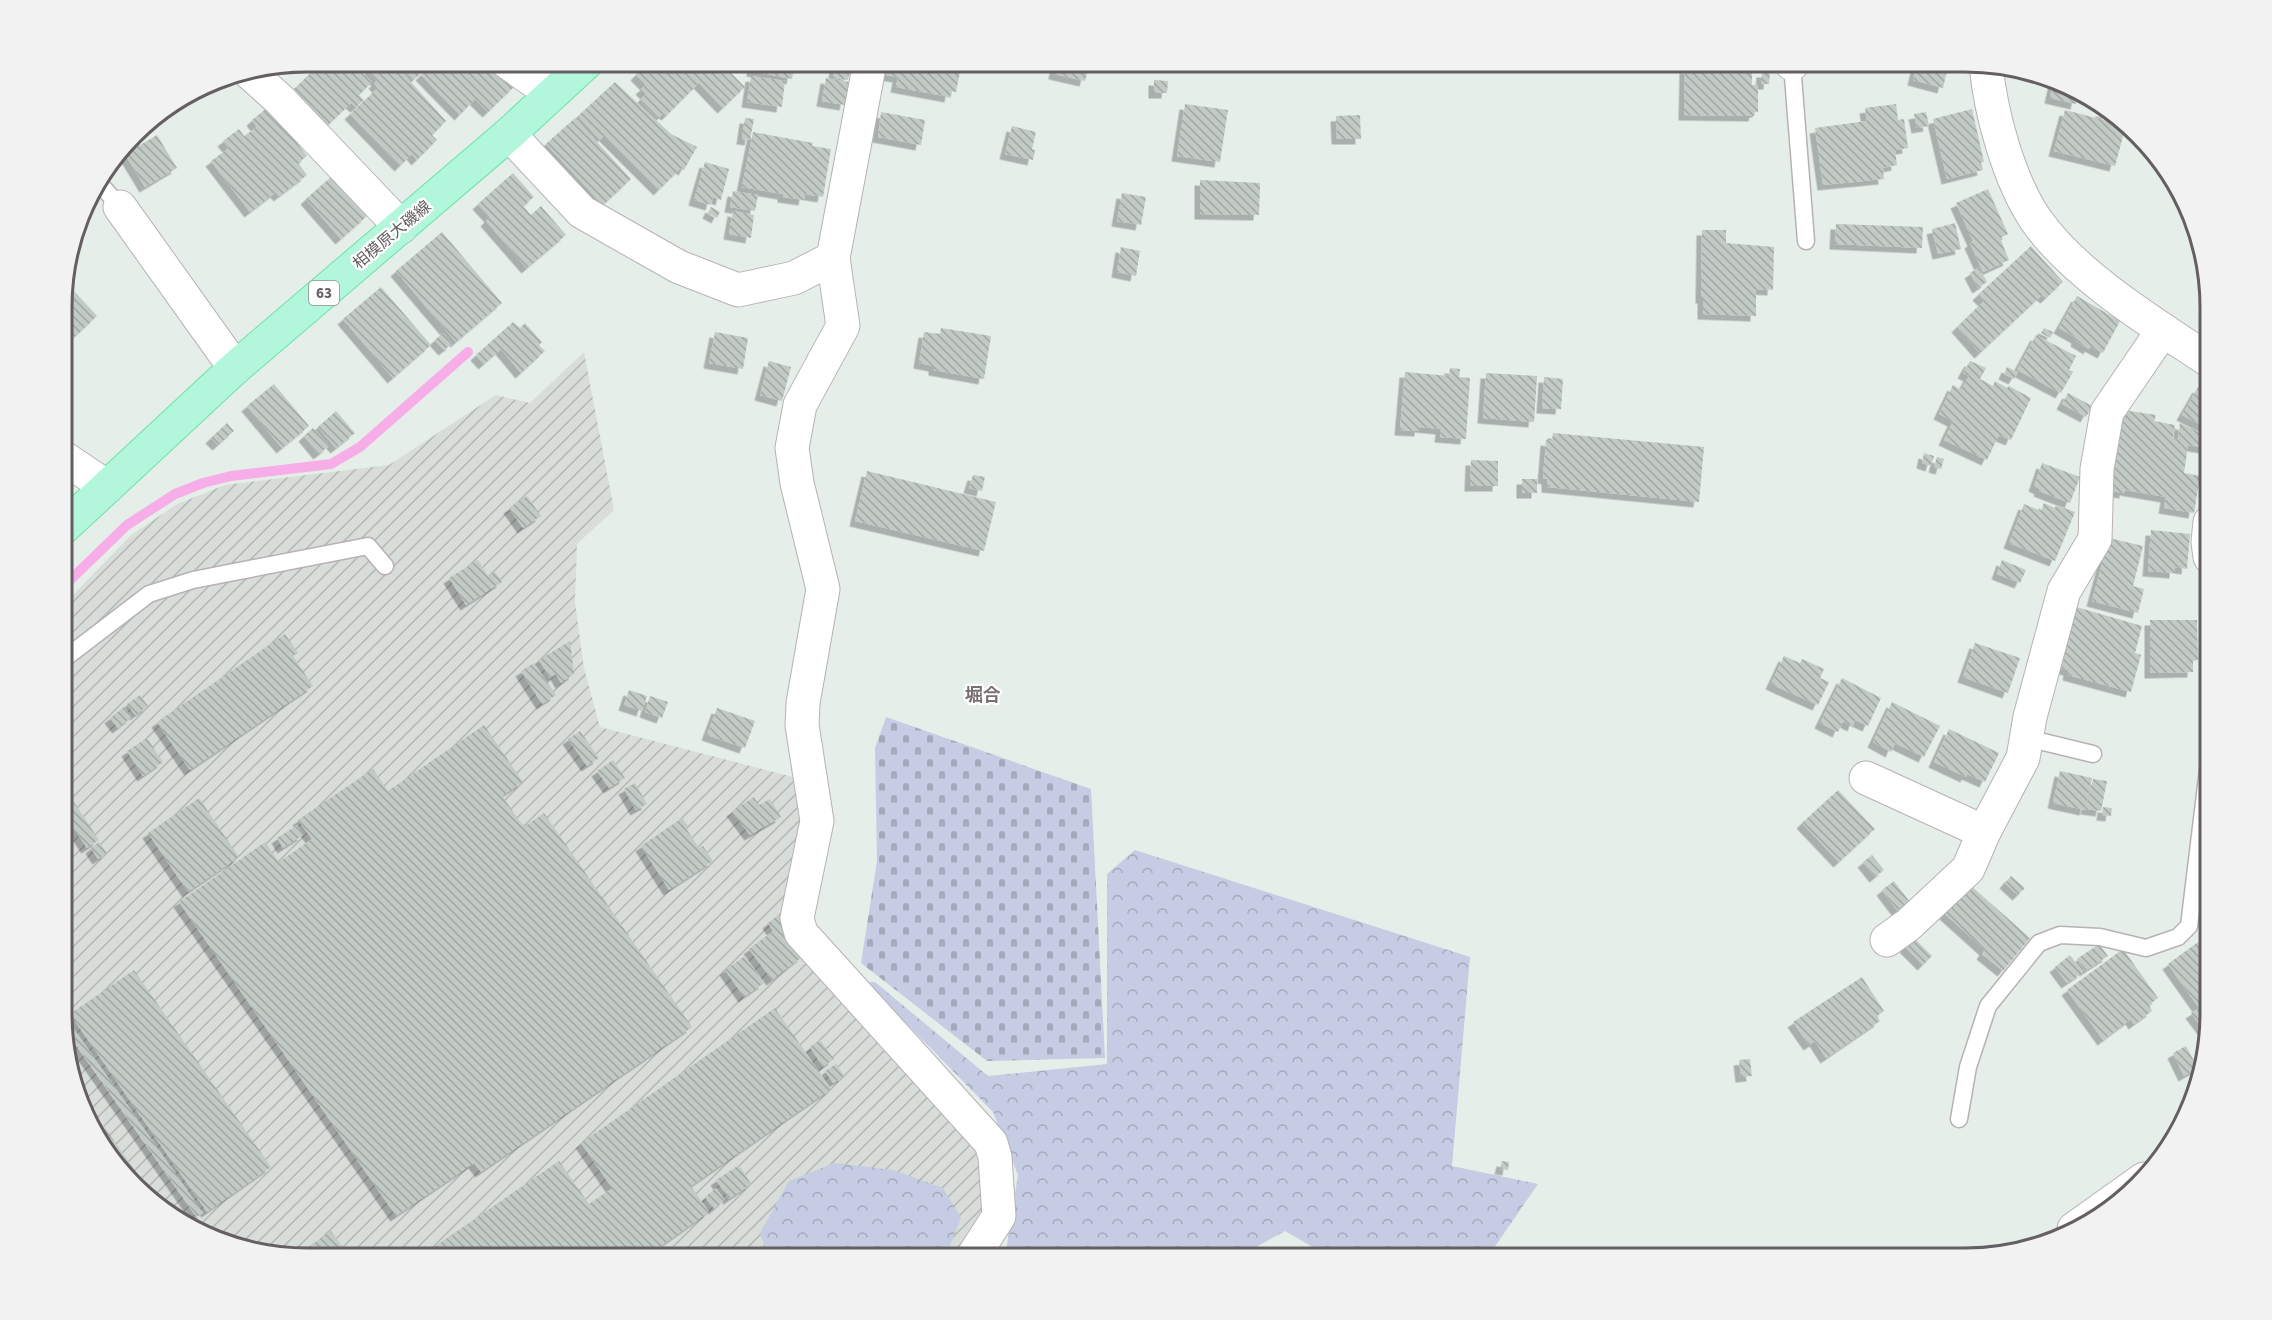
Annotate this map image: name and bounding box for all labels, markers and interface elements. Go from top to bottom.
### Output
street label: 相模原大磯線 [348,196,436,274]
road number: 63 [309,281,339,305]
district label: 堀合 [965,683,1001,708]

